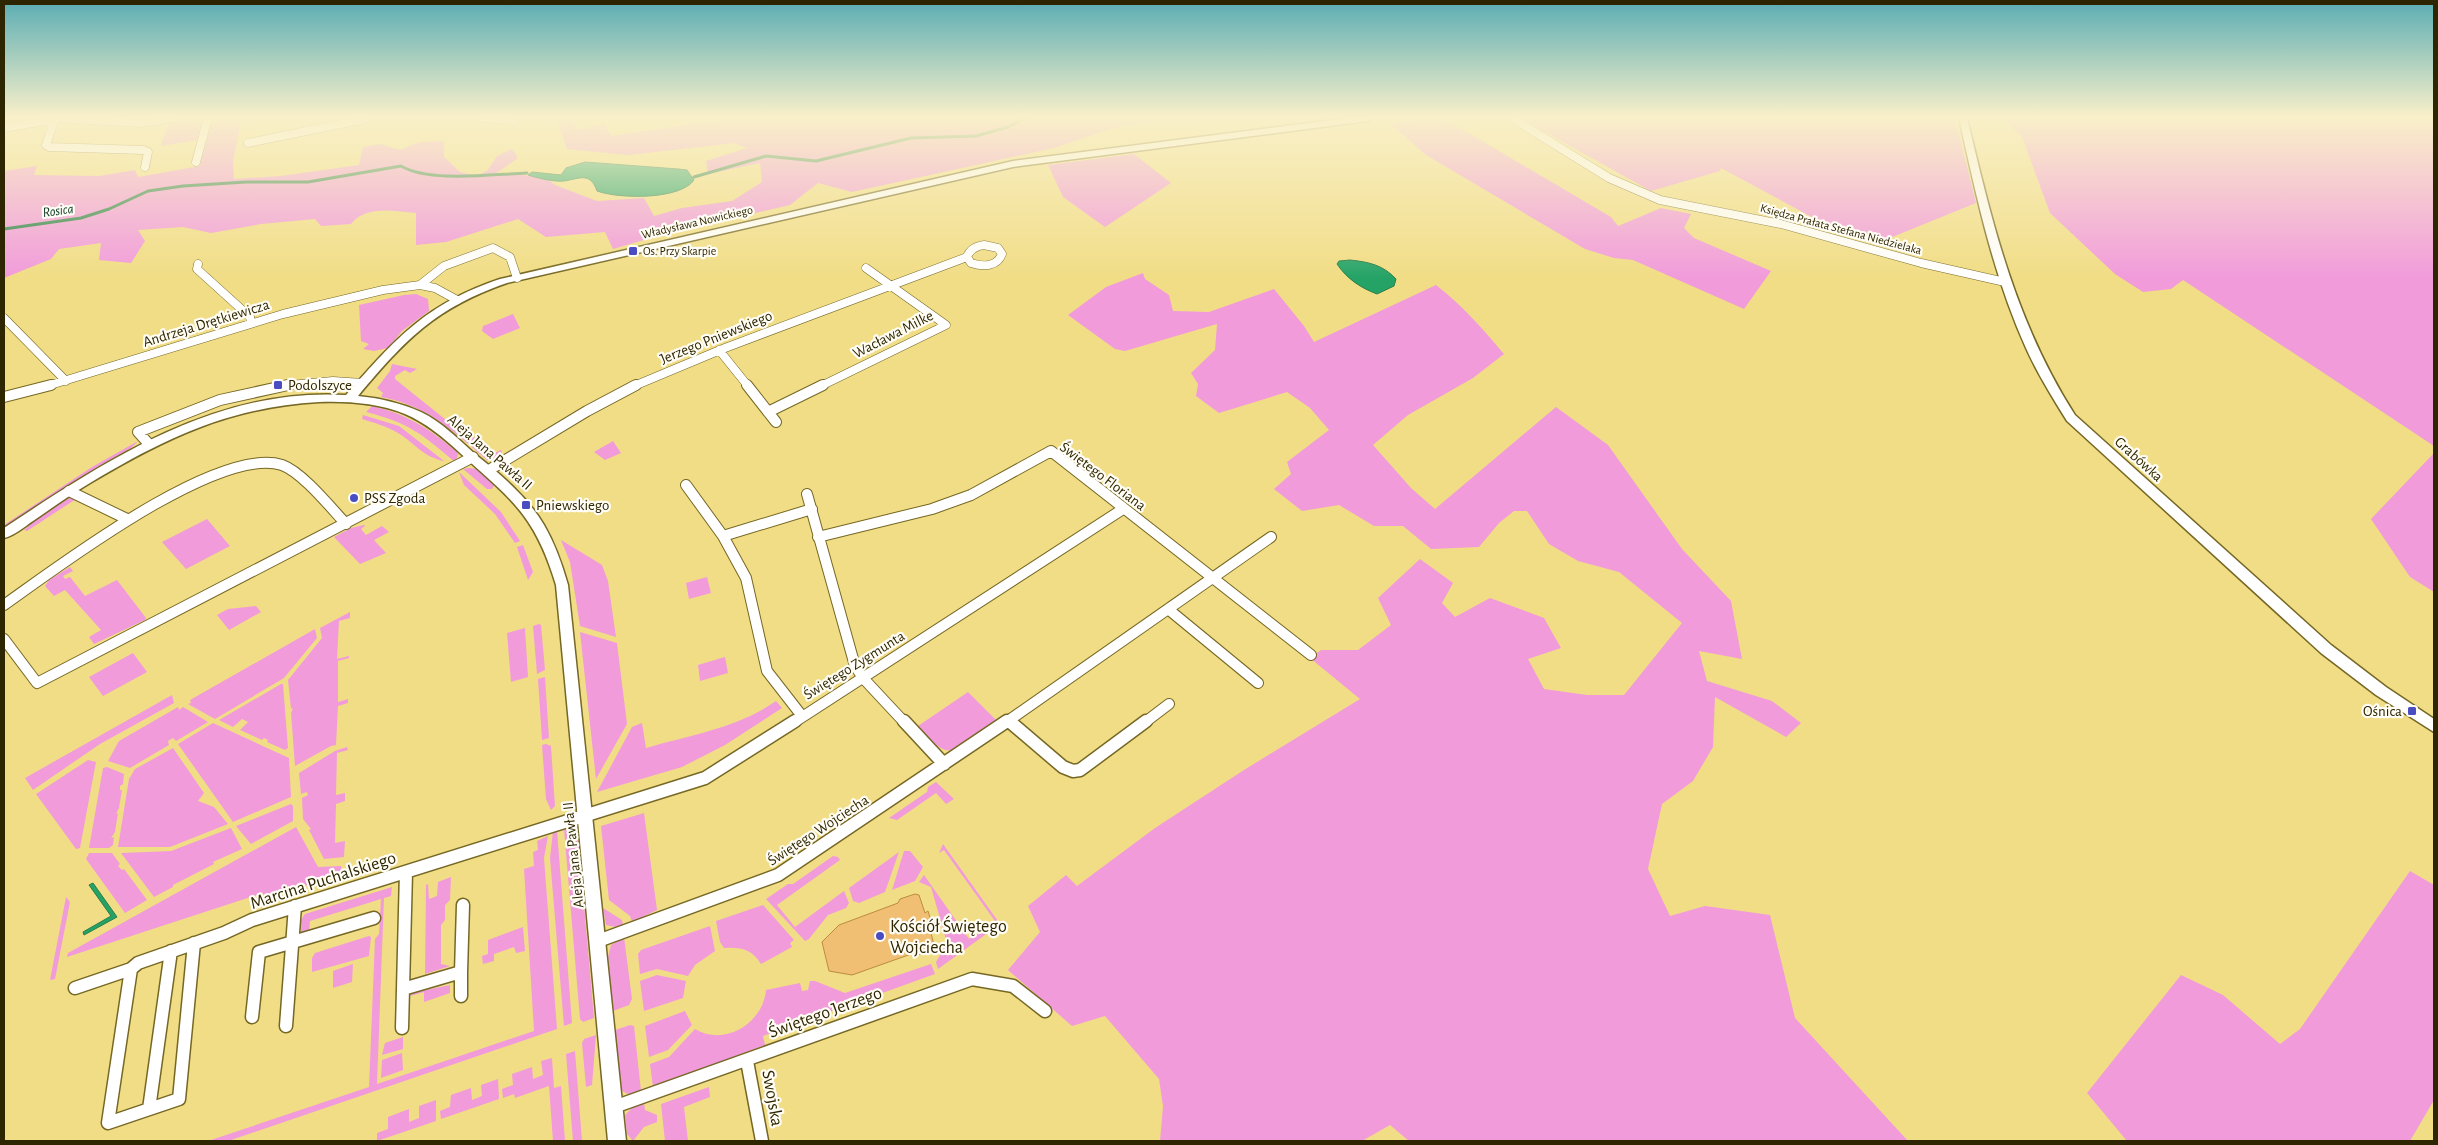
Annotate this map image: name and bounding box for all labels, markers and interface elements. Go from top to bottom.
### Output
water label: Rosica [42,202,74,220]
street label: Księdza Prałata Stefana Niedzielaka [1759,202,1923,256]
street label: Władysława Nowickiego [640,203,754,242]
marker: Os. Przy Skarpie [627,245,639,257]
place label: Os. Przy Skarpie [643,245,716,258]
street label: Andrzeja Drętkiewicza [141,297,271,350]
street label: Jerzego Pniewskiego [658,308,774,367]
street label: Wacława Milke [851,308,936,361]
place label: Podolszyce [288,378,352,393]
marker: Podolszyce [272,379,284,391]
street label: Aleja Jana Pawła II [445,412,535,493]
street label: Grabówka [2112,434,2166,485]
street label: Świętego Floriana [1057,438,1150,514]
place label: PSS Zgoda [364,491,426,506]
marker: PSS Zgoda [348,492,360,504]
place label: Pniewskiego [536,498,609,513]
marker: Pniewskiego [520,499,532,511]
street label: Świętego Zygmunta [800,627,907,702]
place label: Ośnica [2363,704,2402,719]
marker: Ośnica [2406,705,2418,717]
street label: Świętego Wojciecha [764,791,871,869]
street label: Aleja Jana Pawła II [560,801,587,909]
street label: Marcina Puchalskiego [248,849,399,913]
place label: Kościół Świętego Wojciecha [890,915,1007,957]
marker: Kościół Świętego Wojciecha [874,930,886,942]
street label: Świętego Jerzego [765,981,885,1042]
street label: Swojska [758,1069,786,1128]

